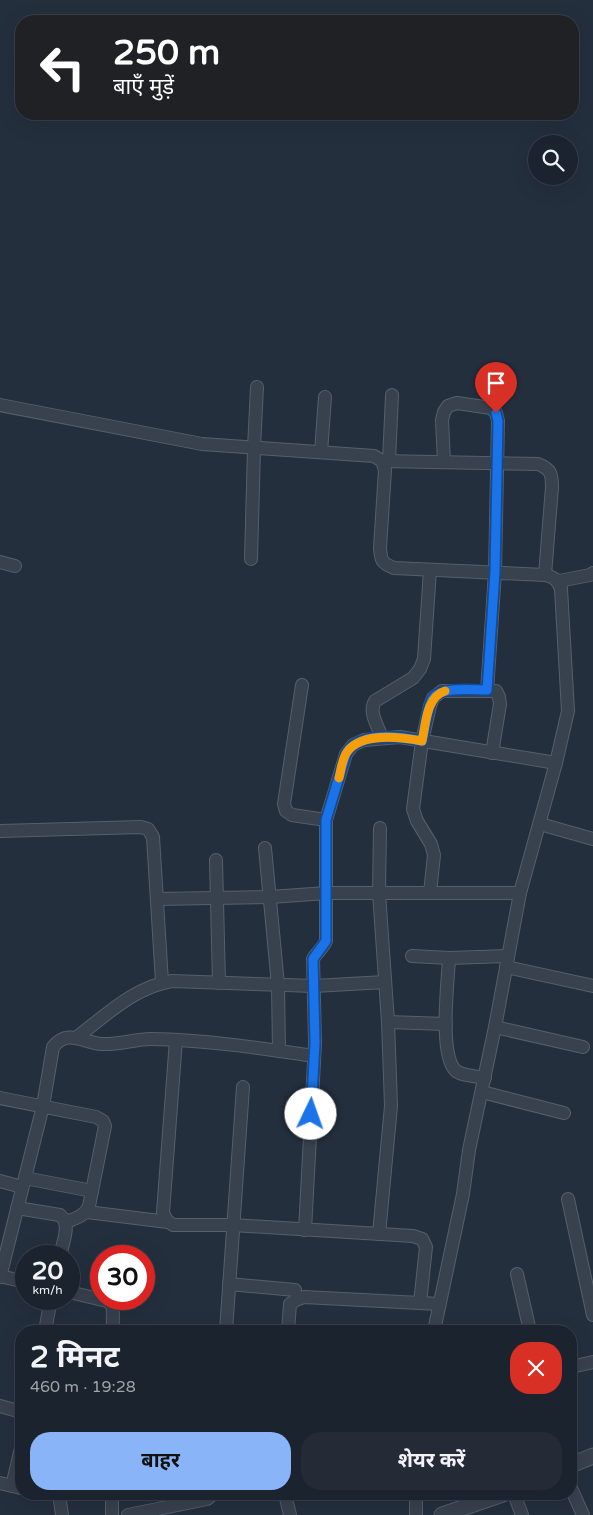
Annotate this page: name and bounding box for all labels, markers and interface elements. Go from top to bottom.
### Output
text: 250 m [113,32,220,74]
icon: left [30,35,95,100]
text: बाएँ मुड़ें [113,74,174,100]
map controls [528,135,578,185]
button: search [528,135,578,185]
pin [475,362,517,413]
icon: arrive [482,369,510,397]
position arrow [284,1087,336,1139]
speed limit sign: 30 [90,1245,155,1310]
text: 20 [32,1256,63,1286]
text: km/h [32,1283,63,1297]
text: 2 मिनट [30,1339,120,1376]
button: close [510,1342,562,1394]
text: 460 m · 19:28 [30,1377,136,1397]
button: बाहर [30,1432,291,1490]
button: शेयर करें [301,1432,562,1490]

